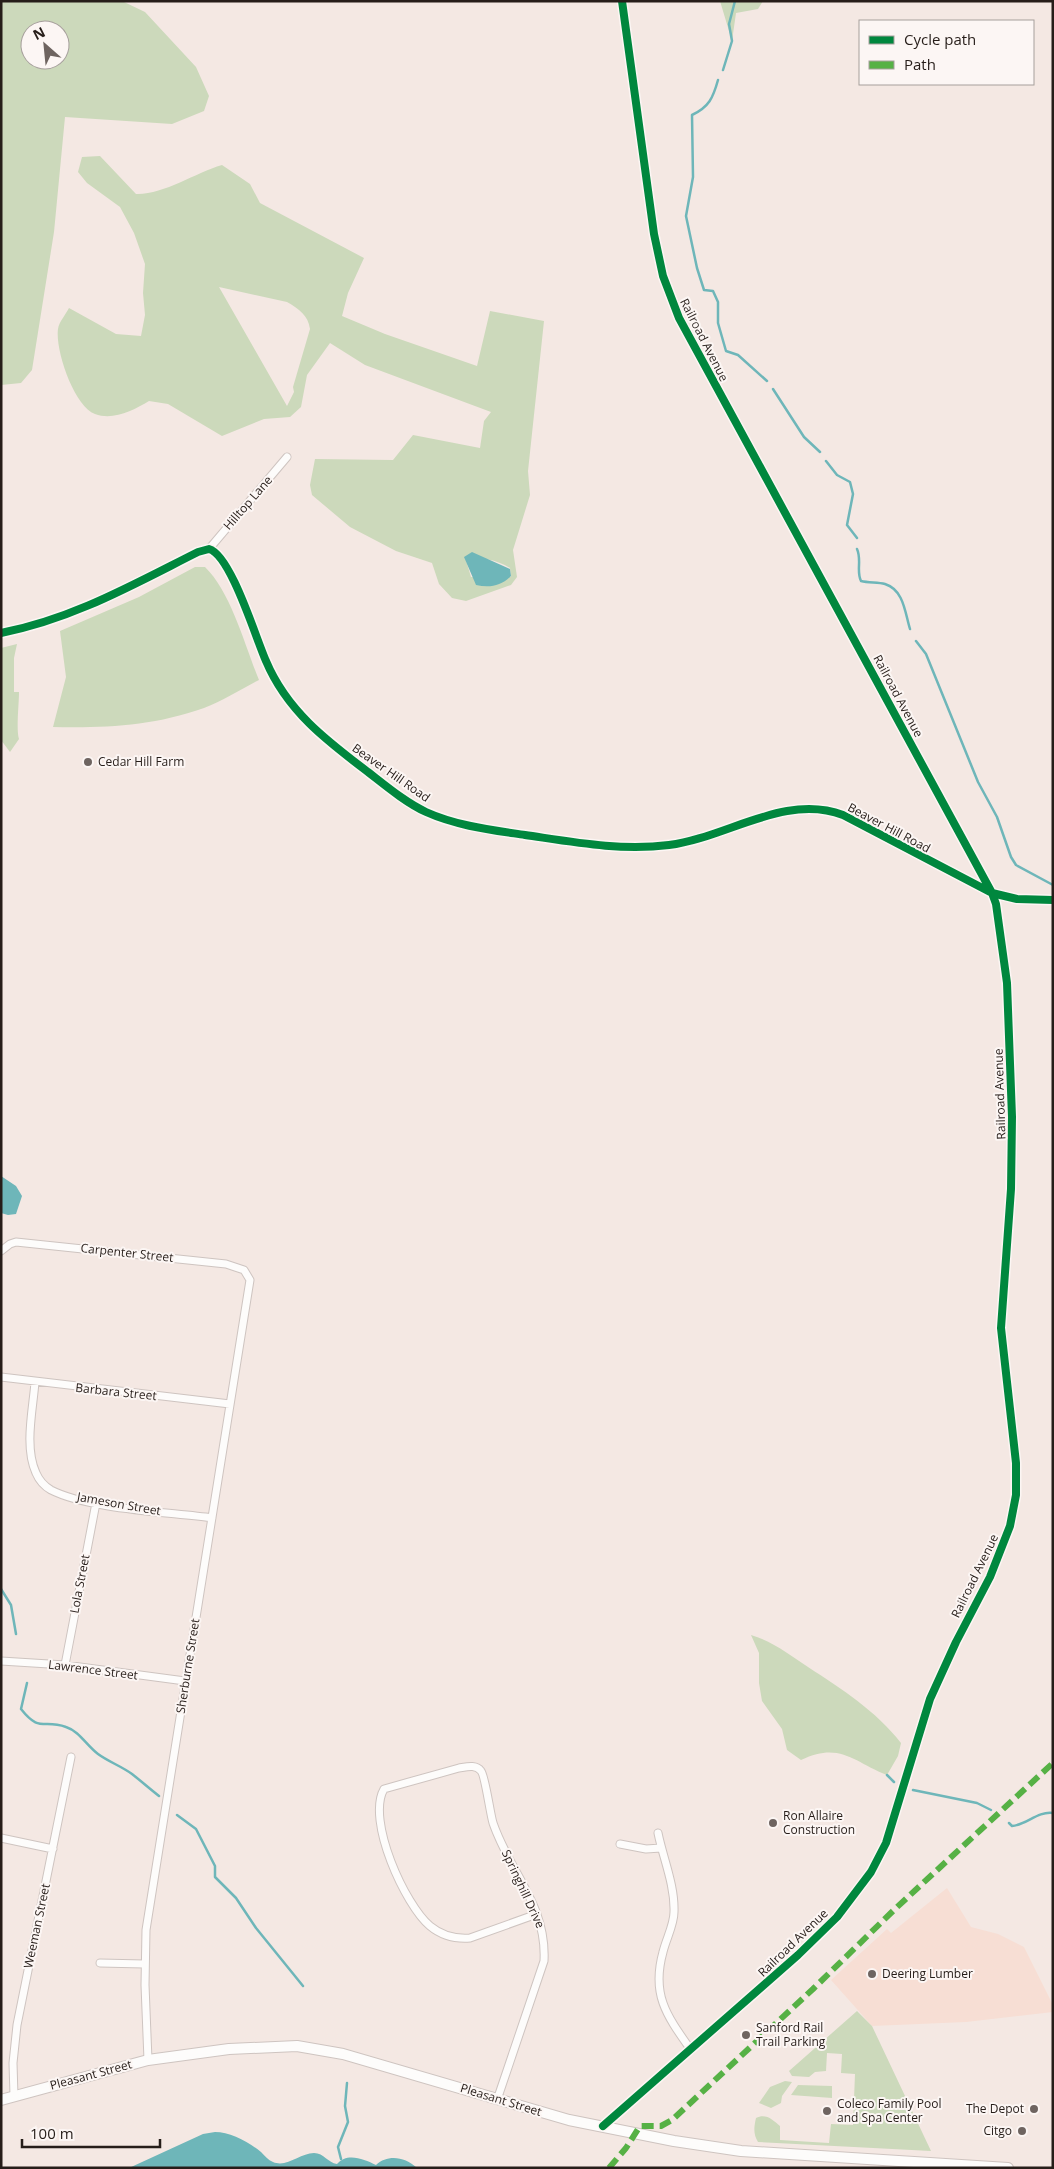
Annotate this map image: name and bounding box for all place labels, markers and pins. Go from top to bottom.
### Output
place label: Cedar Hill Farm [98,753,184,770]
marker: Cedar Hill Farm [82,756,94,768]
place label: Ron Allaire Construction [783,1807,855,1838]
marker: Ron Allaire Construction [767,1817,779,1829]
place label: Deering Lumber [882,1965,973,1982]
marker: Deering Lumber [866,1968,878,1980]
place label: Sanford Rail Trail Parking [756,2019,826,2050]
marker: Sanford Rail Trail Parking [740,2029,752,2041]
place label: Coleco Family Pool and Spa Center [837,2095,941,2126]
place label: The Depot [966,2100,1024,2117]
marker: The Depot [1028,2103,1040,2115]
marker: Coleco Family Pool and Spa Center [821,2105,833,2117]
place label: Citgo [983,2122,1012,2139]
marker: Citgo [1016,2125,1028,2137]

